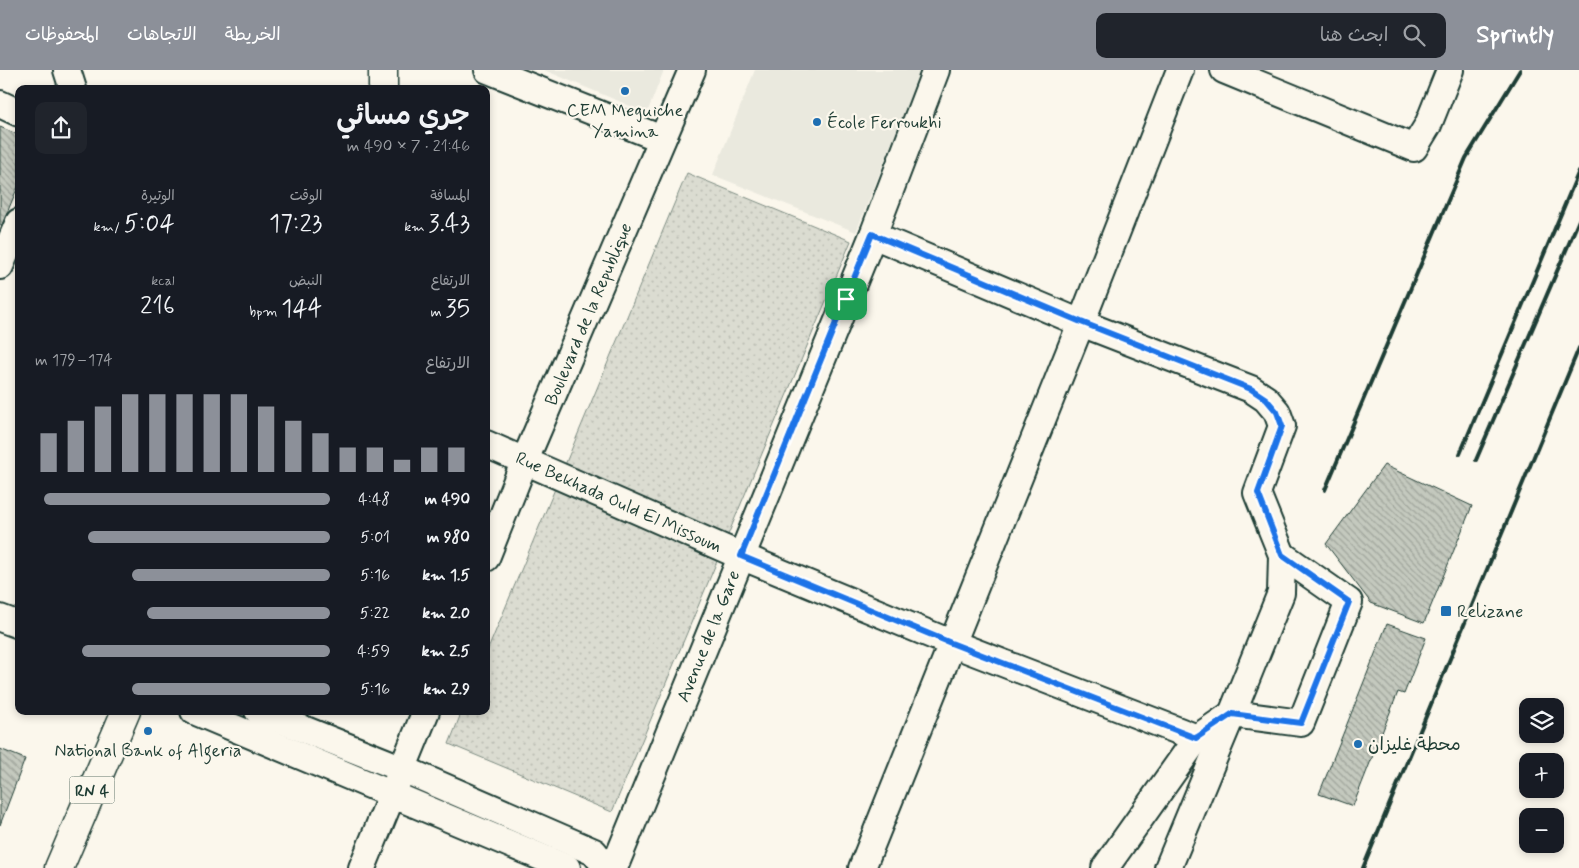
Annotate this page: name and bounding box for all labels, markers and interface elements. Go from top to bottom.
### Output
search box [1096,13,1446,58]
text: Sprintly [1476,20,1554,51]
icon: search [1400,21,1428,49]
text: المحفوظات [25,23,99,47]
text: الاتجاهات [127,23,197,47]
text: الخريطة [225,23,281,47]
text: ابحث هنا [1320,23,1388,48]
marker: CEM Meguiche Yamina [619,85,631,97]
text: جري مسائي [336,98,470,135]
place label: CEM Meguiche Yamina [567,99,683,144]
button: share [35,102,87,154]
place label: École Ferroukhi [827,111,942,135]
marker: École Ferroukhi [811,116,823,128]
text: 21:46 · 7 × 490 m [347,136,470,157]
text: الوتيرة [141,187,175,205]
text: الوقت [290,187,322,205]
text: المسافة [430,187,470,205]
text: 5:04 [124,208,175,241]
text: 17:23 [269,208,322,241]
text: 3.43 [428,208,470,241]
text: /km [94,218,124,236]
text: km [404,218,428,236]
street label: Boulevard de la Republique [540,219,638,409]
text: kcal [151,272,175,290]
text: النبض [289,272,322,290]
text: الارتفاع [431,272,470,290]
pin [825,278,867,320]
icon: arrive [832,285,860,313]
text: 216 [140,290,175,323]
text: 144 [281,293,322,326]
text: 35 [445,293,470,326]
text: bpm [249,303,281,321]
text: m [430,303,445,321]
text: 174–179 m [35,350,113,371]
text: الارتفاع [425,353,470,374]
street label: Rue Bekhada Ould El Missoum [512,447,726,559]
text: 4:48 [358,489,390,510]
text: 490 m [424,489,470,510]
text: 5:01 [360,527,390,548]
text: 980 m [427,527,470,548]
text: 5:16 [360,565,390,586]
text: 1.5 km [422,565,470,586]
street label: Avenue de la Gare [672,567,746,706]
place label: Relizane [1457,600,1523,624]
text: 5:22 [360,603,390,624]
text: 2.0 km [422,603,470,624]
marker: Relizane [1439,604,1453,618]
text: 4:59 [357,641,390,662]
text: 2.5 km [422,641,470,662]
text: 5:16 [360,679,390,700]
text: 2.9 km [423,679,470,700]
map controls [1519,698,1564,853]
button: layers [1519,698,1564,743]
marker: National Bank of Algeria [142,725,154,737]
place label: محطة غليزان [1368,733,1461,757]
marker: محطة غليزان [1352,738,1364,750]
place label: National Bank of Algeria [54,739,242,765]
button: + [1519,753,1564,798]
road number: RN 4 [70,776,114,804]
button: − [1519,808,1564,853]

